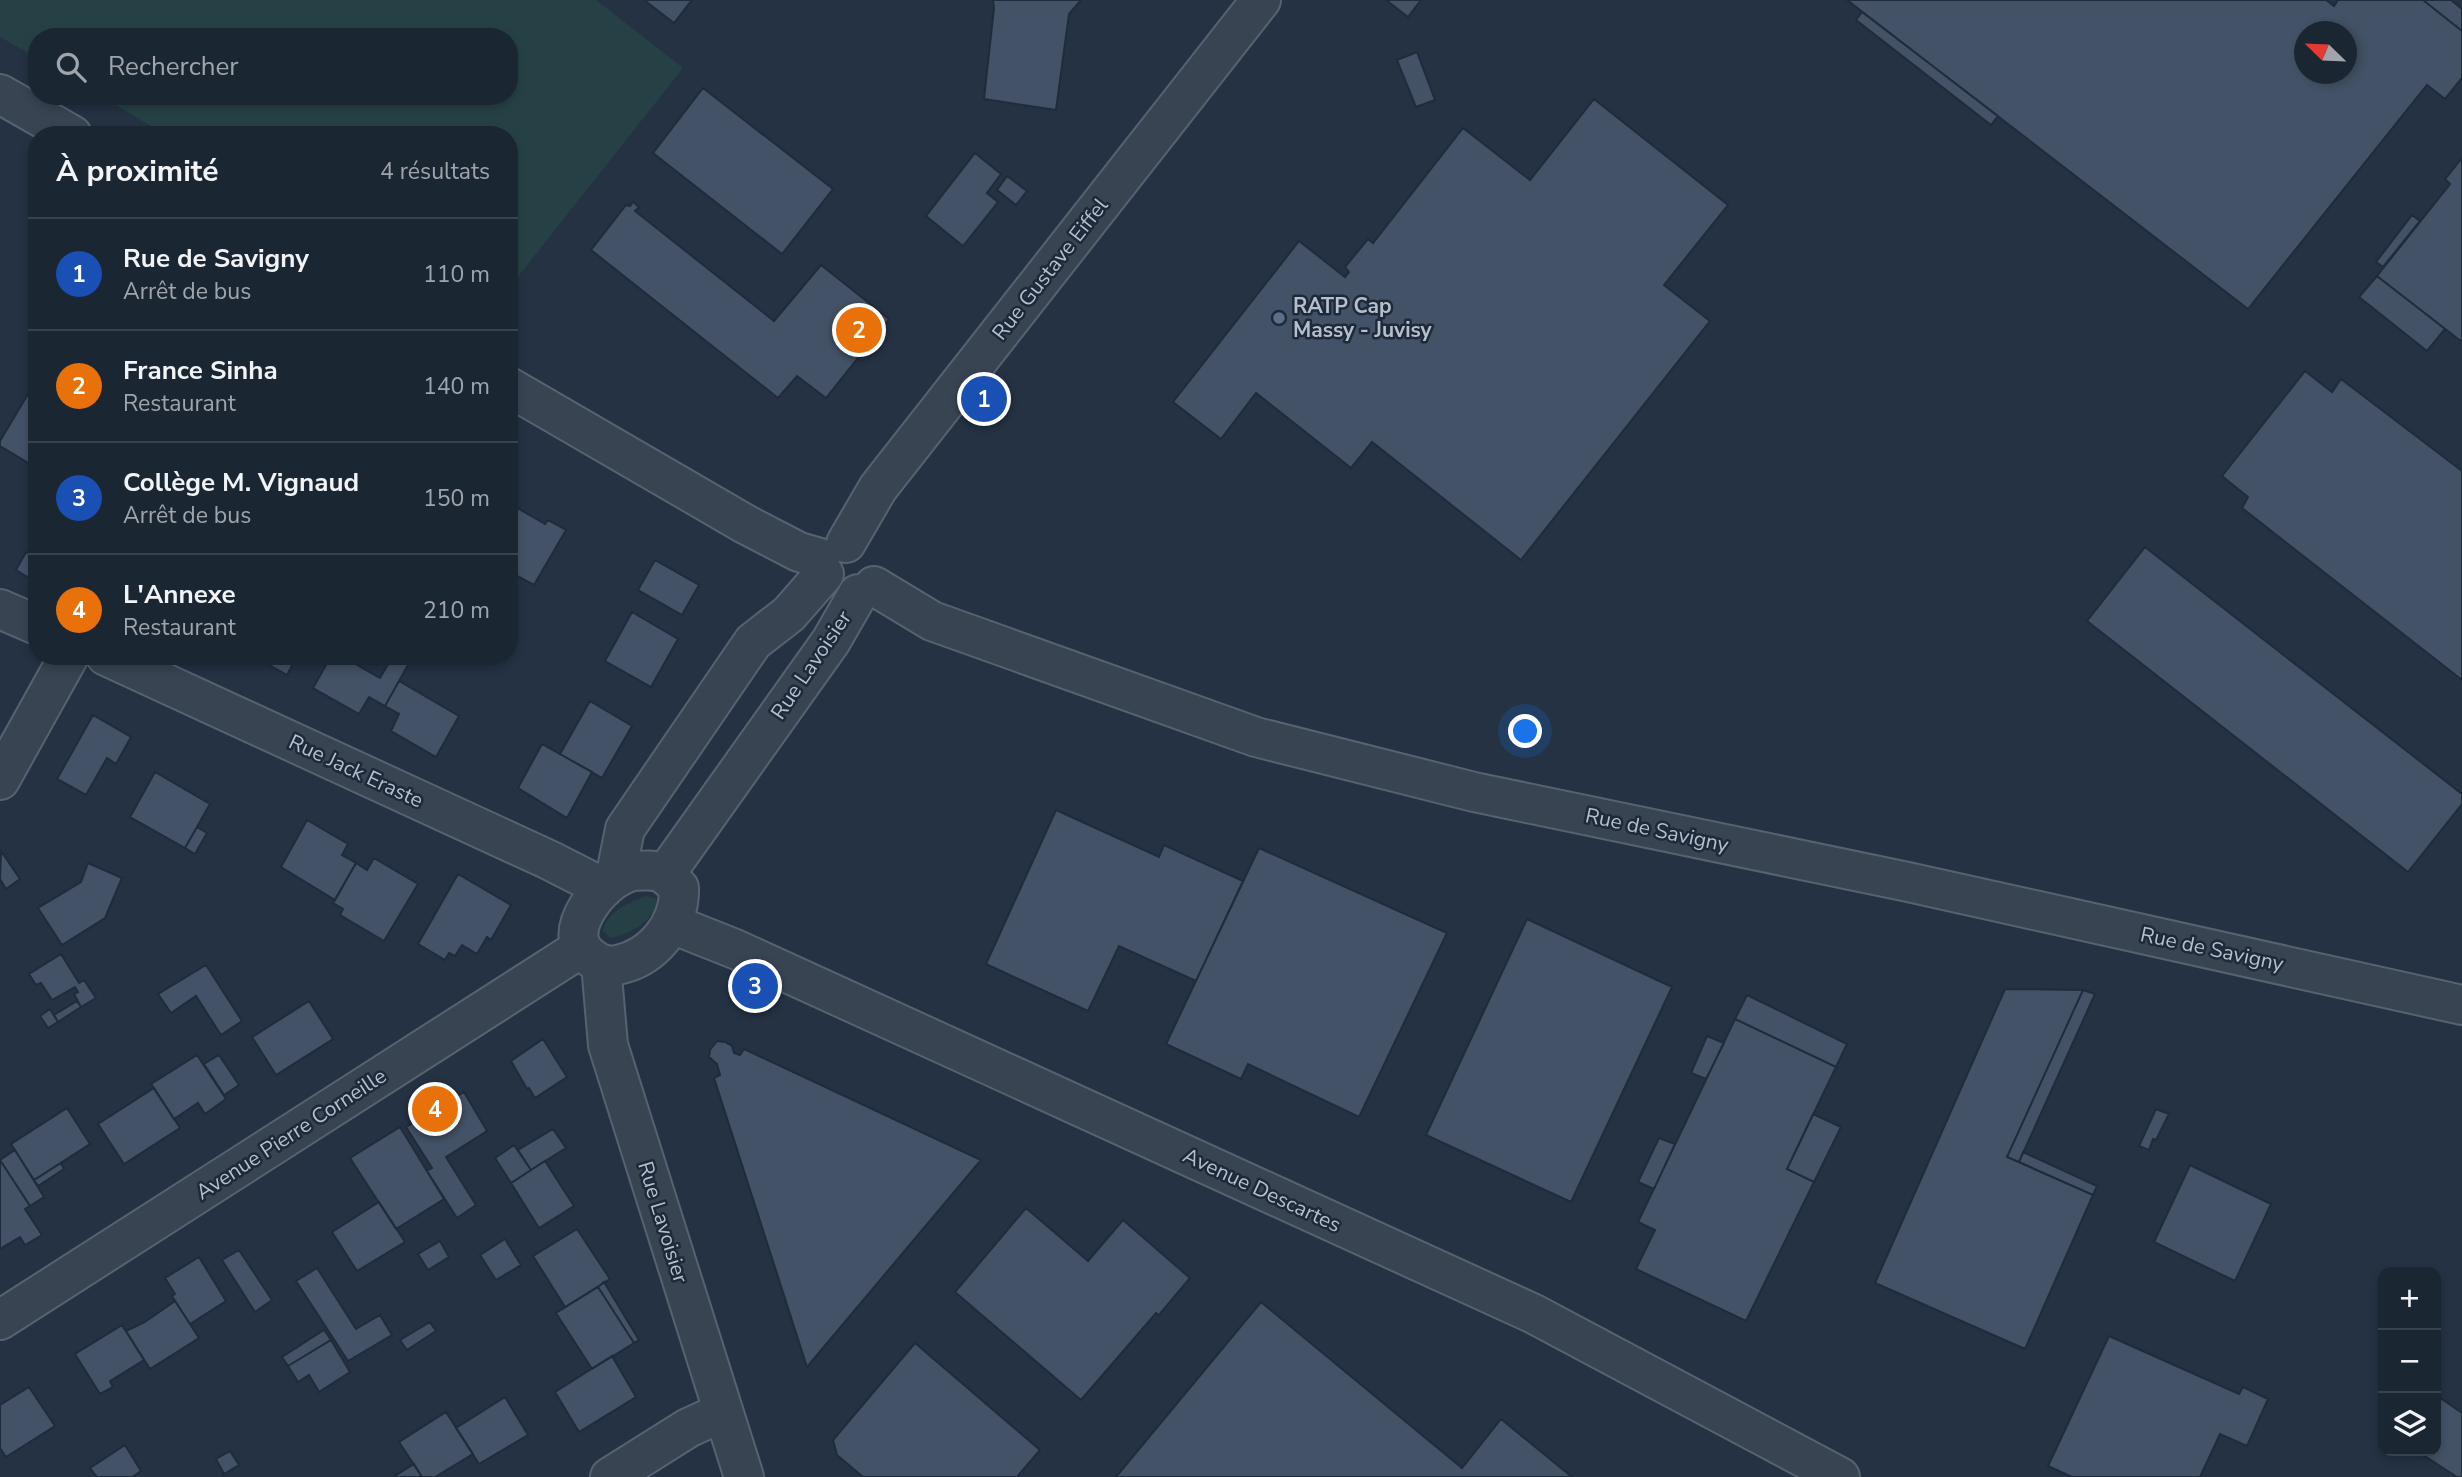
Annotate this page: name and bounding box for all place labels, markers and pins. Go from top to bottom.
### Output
place label: RATP Cap Massy - Juvisy [1293,292,1433,344]
pin: 2 [836,304,882,356]
marker: RATP Cap Massy - Juvisy [1271,310,1287,326]
pin: 1 [961,373,1007,425]
pin: 3 [732,960,778,1012]
pin: 4 [412,1083,458,1135]

